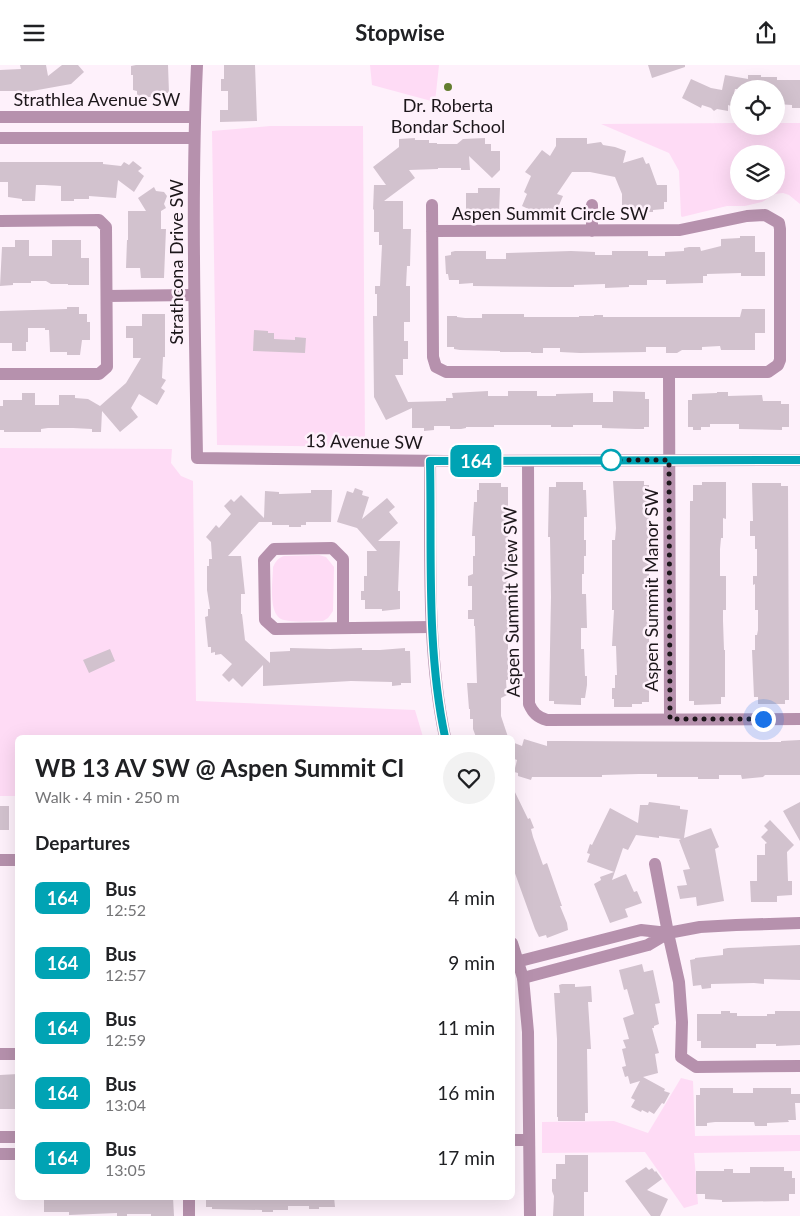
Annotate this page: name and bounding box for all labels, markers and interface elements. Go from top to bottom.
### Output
icon: menu [20,19,48,47]
text: Stopwise [355,19,445,46]
icon: share [752,19,780,47]
map controls [730,80,785,200]
button: locate [730,80,785,135]
marker: Dr. Roberta Bondar School [442,81,454,93]
street label: Strathlea Avenue SW [14,88,181,110]
place label: Dr. Roberta Bondar School [391,94,505,137]
button: layers [730,145,785,200]
street label: Strathcona Drive SW [165,179,187,345]
street label: Aspen Summit Circle SW [452,202,649,224]
street label: 13 Avenue SW [305,429,423,453]
line badge: 164 [447,445,505,477]
unlabelled marker [600,449,622,471]
text: 164 [460,450,492,472]
street label: Aspen Summit Manor SW [640,488,662,692]
street label: Aspen Summit View SW [498,506,524,698]
your location [751,707,776,732]
button: heart [443,752,495,804]
text: WB 13 AV SW @ Aspen Summit CI [35,753,404,782]
text: Walk · 4 min · 250 m [35,787,180,806]
text: Departures [35,831,130,854]
text: Bus [105,877,136,900]
text: 4 min [448,886,495,909]
text: 164 [47,887,78,909]
text: 12:52 [105,900,146,919]
text: Bus [105,942,136,965]
text: 9 min [448,951,495,974]
text: 164 [47,952,78,974]
text: 12:57 [105,965,146,984]
text: Bus [105,1007,136,1030]
text: 11 min [437,1016,495,1039]
text: 164 [47,1017,78,1039]
text: 12:59 [105,1030,146,1049]
text: Bus [105,1072,136,1095]
text: 16 min [437,1081,495,1104]
text: 164 [47,1082,78,1104]
text: 13:04 [105,1095,146,1114]
text: Bus [105,1137,136,1160]
text: 17 min [437,1146,495,1169]
text: 164 [47,1147,78,1169]
text: 13:05 [105,1160,146,1179]

